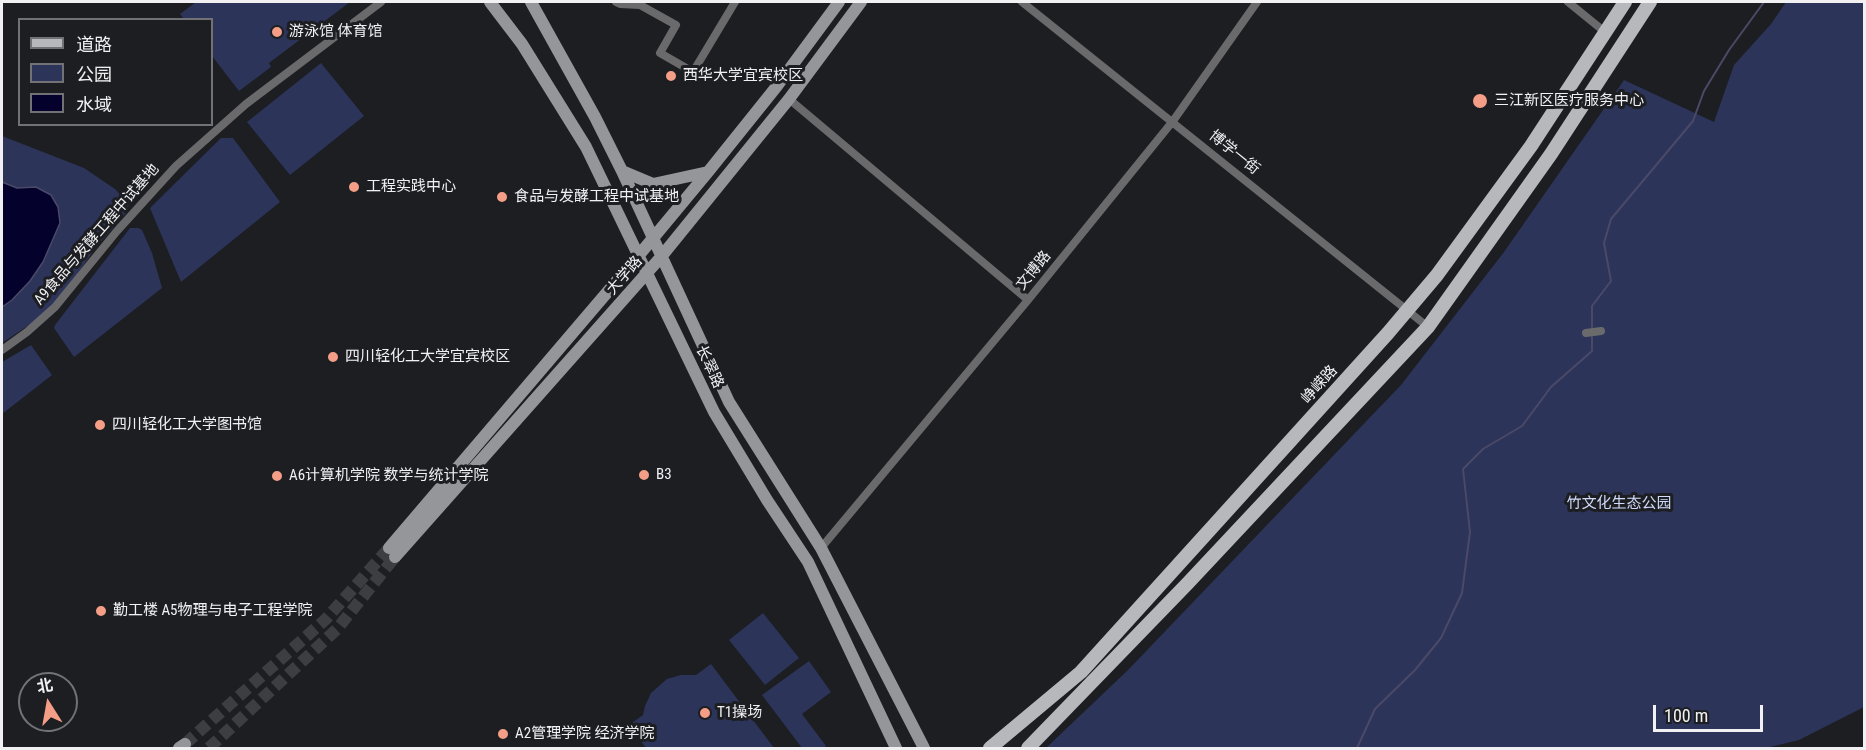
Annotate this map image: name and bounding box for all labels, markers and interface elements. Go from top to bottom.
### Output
legend [18,18,213,126]
place label: 游泳馆 体育馆 [289,23,382,41]
marker: 游泳馆 体育馆 [270,25,284,39]
text: 道路 [76,34,112,55]
text: 公园 [76,64,112,85]
place label: 西华大学宜宾校区 [683,67,803,85]
marker: 西华大学宜宾校区 [664,69,678,83]
marker: 三江新区医疗服务中心 [1471,92,1489,110]
place label: 三江新区医疗服务中心 [1494,92,1644,110]
text: 水域 [76,94,112,115]
street label: 博学一街 [1205,127,1263,179]
street label: A9食品与发酵工程中试基地 [31,161,163,309]
place label: 工程实践中心 [366,178,456,196]
marker: 工程实践中心 [347,180,361,194]
place label: 食品与发酵工程中试基地 [514,188,679,206]
marker: 食品与发酵工程中试基地 [495,190,509,204]
street label: 文博路 [1013,248,1055,294]
street label: 大学路 [603,253,647,299]
street label: 长翠路 [691,343,727,391]
place label: 四川轻化工大学宜宾校区 [345,348,510,366]
marker: 四川轻化工大学宜宾校区 [326,350,340,364]
street label: 峥嵘路 [1298,362,1342,408]
place label: 四川轻化工大学图书馆 [112,416,262,434]
marker: 四川轻化工大学图书馆 [93,418,107,432]
place label: B3 [656,466,672,484]
place label: A6计算机学院 数学与统计学院 [289,467,488,485]
marker: B3 [637,468,651,482]
marker: A6计算机学院 数学与统计学院 [270,469,284,483]
park label: 竹文化生态公园 [1567,495,1671,513]
place label: 勤工楼 A5物理与电子工程学院 [113,602,312,620]
marker: 勤工楼 A5物理与电子工程学院 [94,604,108,618]
north arrow [18,672,78,732]
text: 北 [35,675,55,697]
scale bar [1656,693,1766,731]
place label: T1操场 [717,704,762,722]
text: 100 m [1664,705,1708,726]
marker: T1操场 [698,706,712,720]
place label: A2管理学院 经济学院 [515,725,654,743]
marker: A2管理学院 经济学院 [496,727,510,741]

